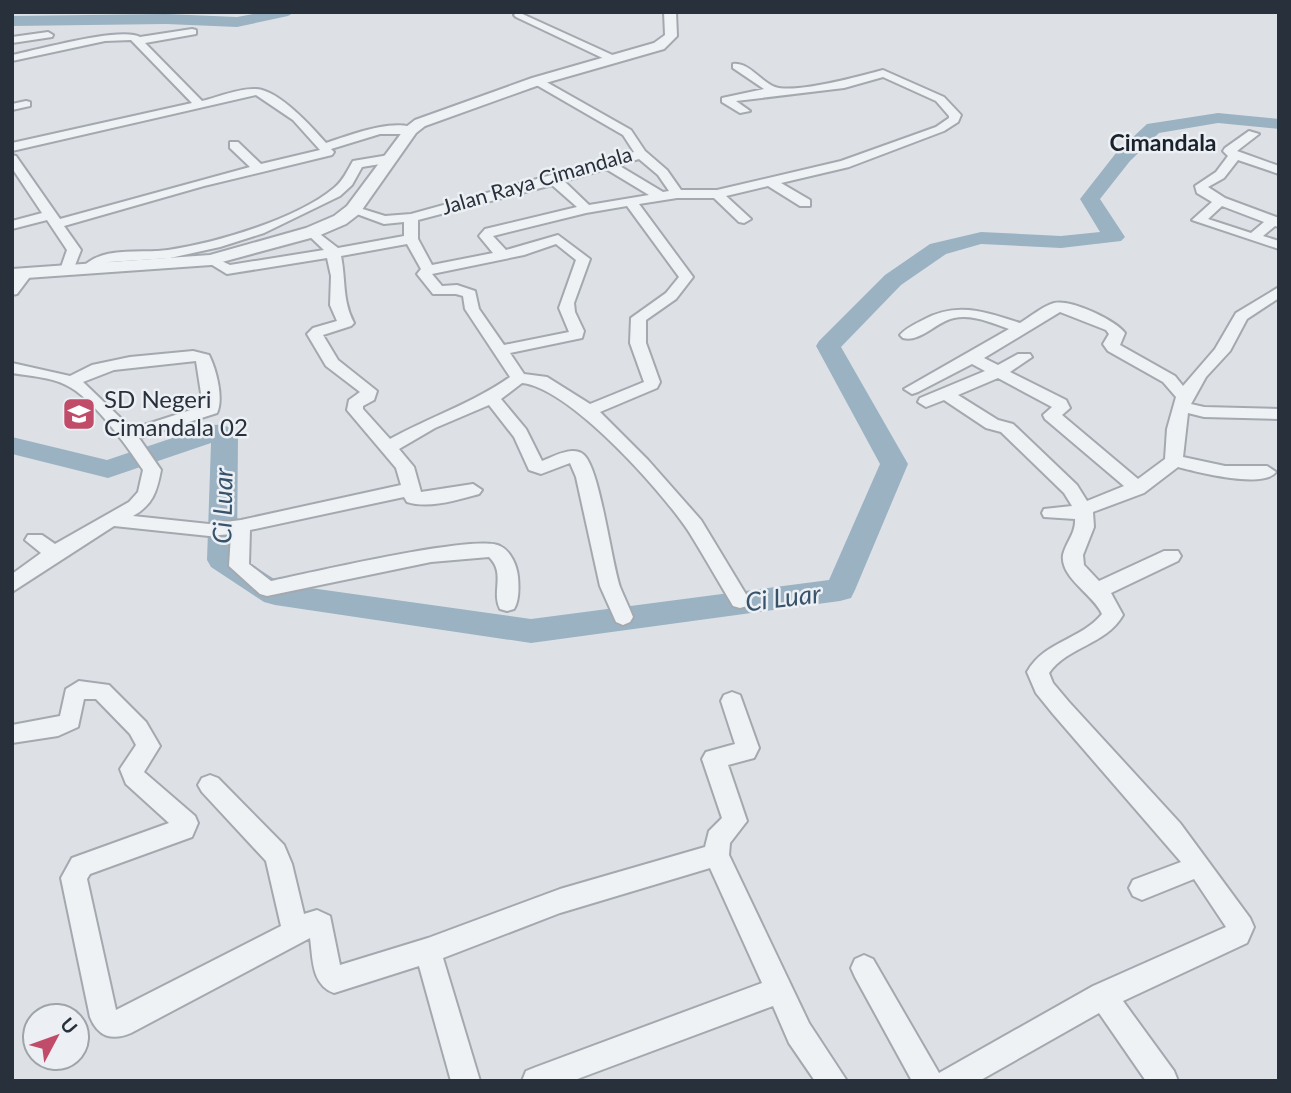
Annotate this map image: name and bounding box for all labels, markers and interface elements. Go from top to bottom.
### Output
district label: Cimandala [1109,128,1217,156]
street label: Jalan Raya Cimandala [438,140,635,219]
place label: SD Negeri Cimandala 02 [104,384,248,441]
school or university icon: SD Negeri Cimandala 02 [60,395,98,433]
water label: Ci Luar [205,467,239,544]
water label: Ci Luar [743,576,824,618]
north arrow [21,1002,91,1072]
text: U [56,1013,83,1038]

